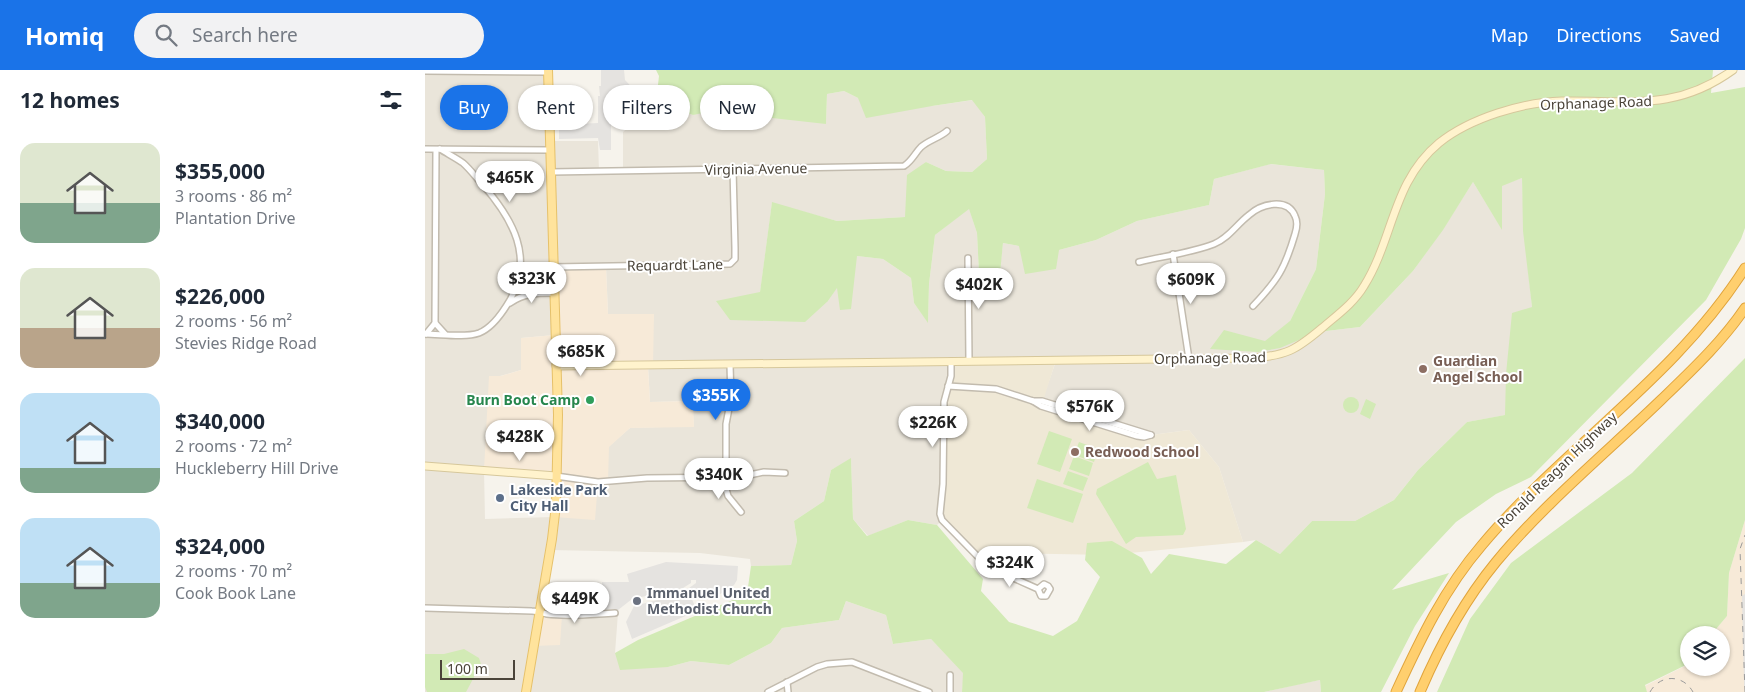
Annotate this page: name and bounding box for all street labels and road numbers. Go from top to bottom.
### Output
street label: Orphanage Road [1540,91,1652,114]
street label: Virginia Avenue [704,158,808,179]
street label: Requardt Lane [627,254,723,275]
street label: Orphanage Road [1154,347,1266,368]
street label: Ronald Reagan Highway [1493,407,1621,532]

